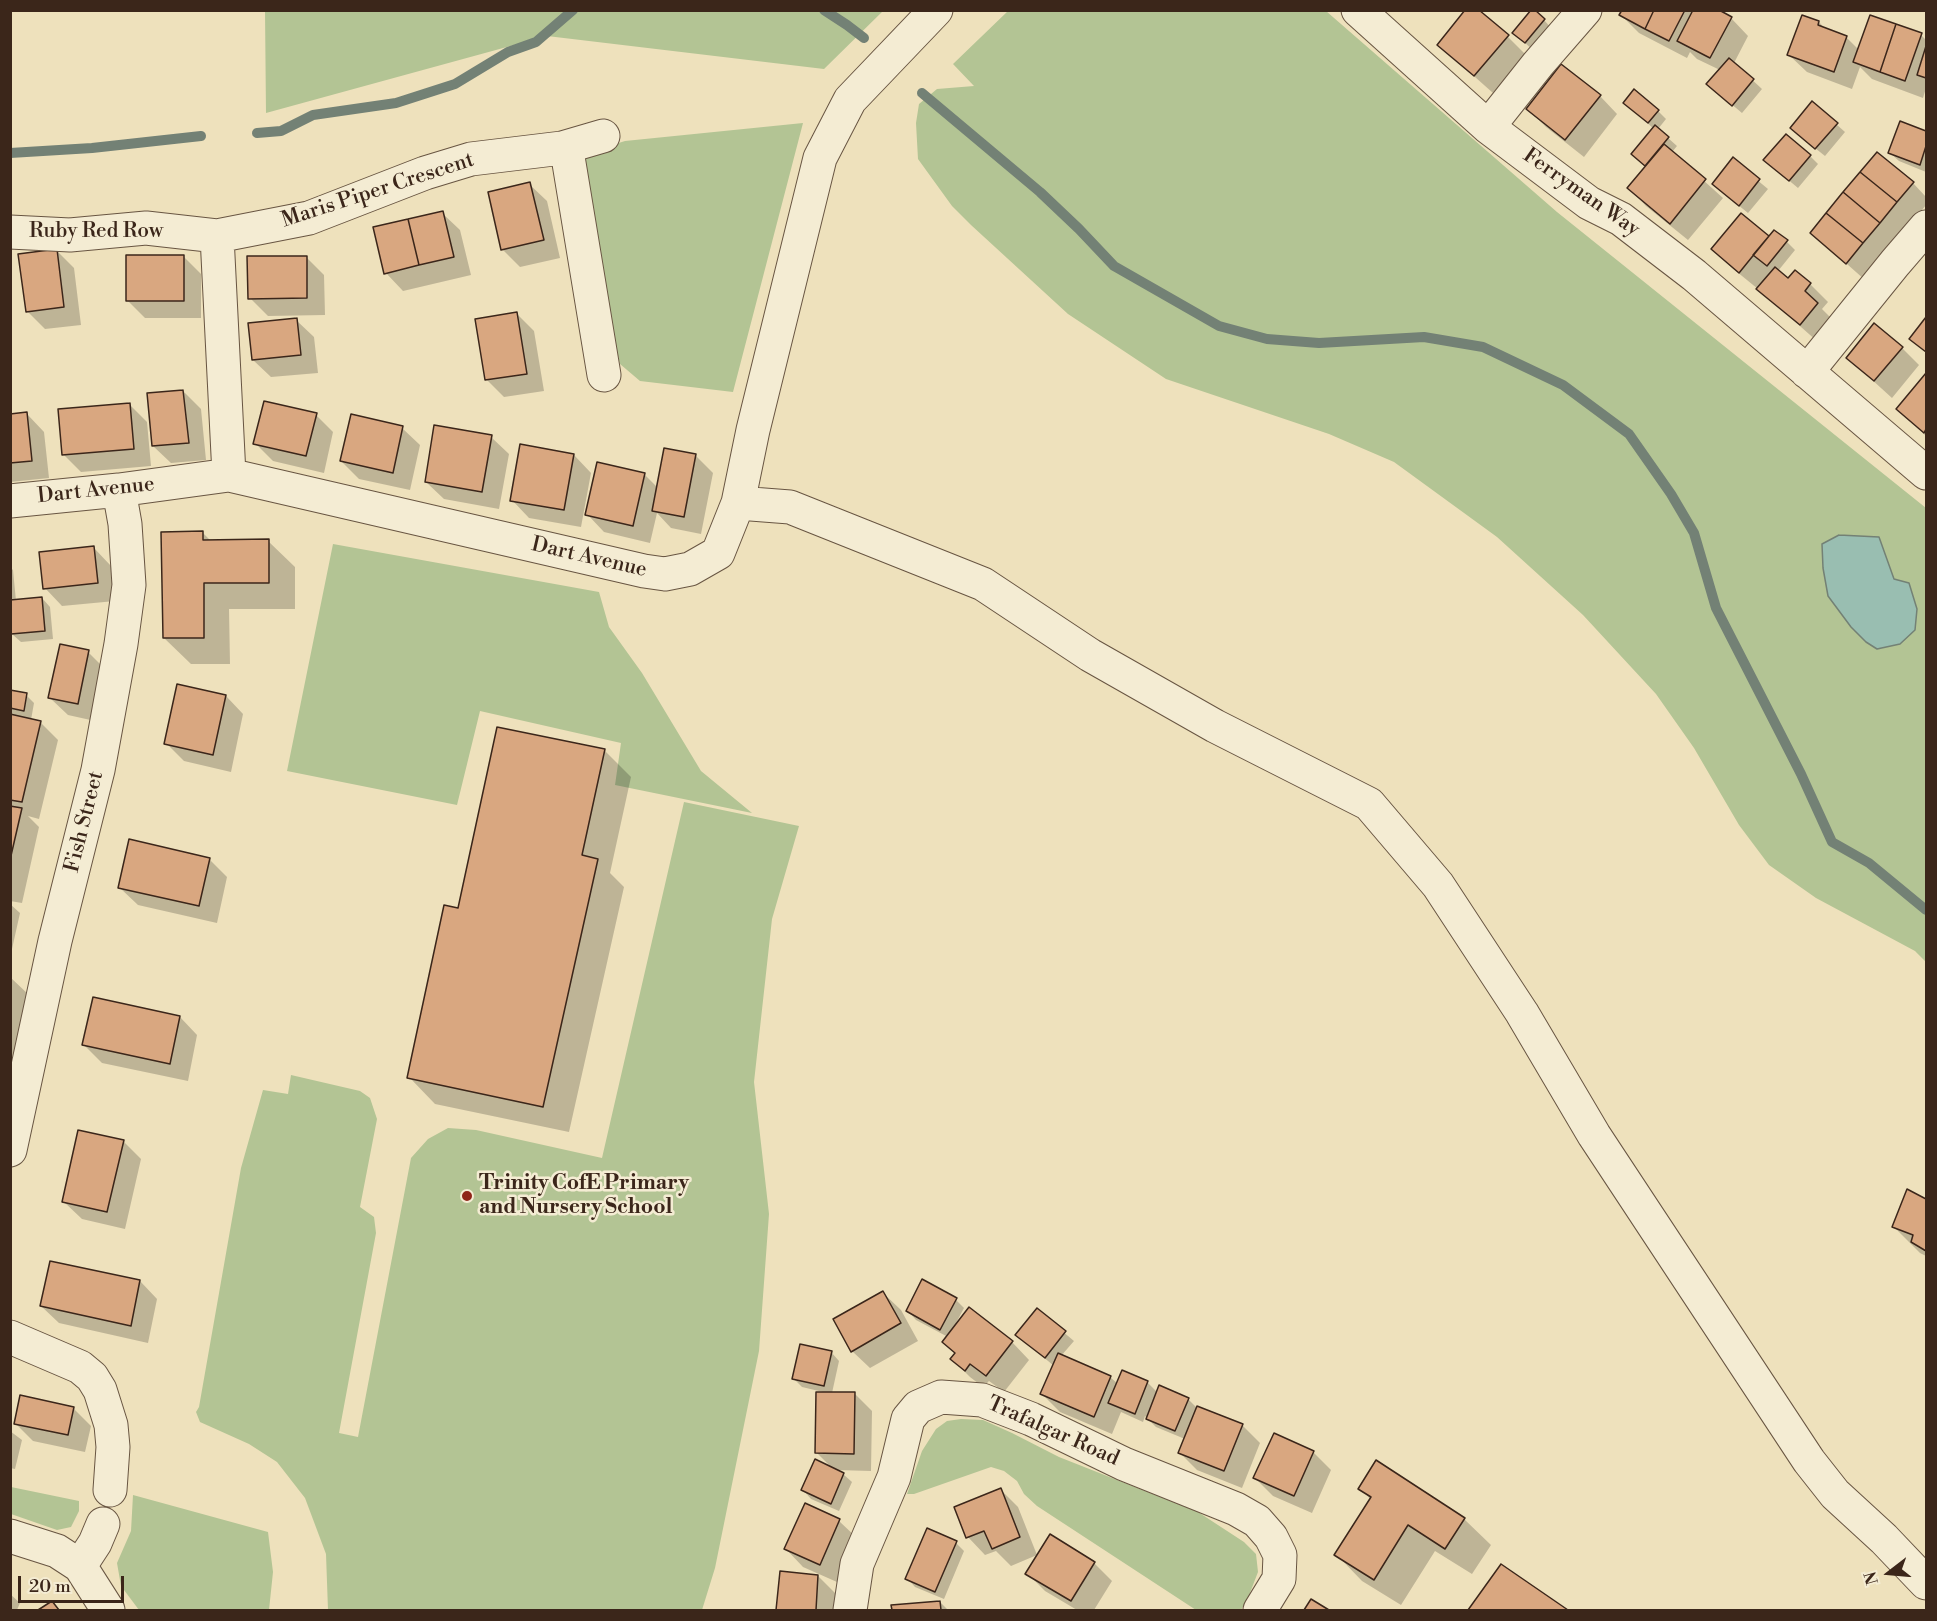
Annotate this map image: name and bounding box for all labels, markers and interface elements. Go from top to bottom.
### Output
street label: Ferryman Way [1518,143,1644,243]
street label: Maris Piper Crescent [279,148,477,234]
street label: Ruby Red Row [29,219,163,245]
street label: Dart Avenue [36,472,156,510]
street label: Dart Avenue [529,532,649,584]
street label: Fish Street [60,769,110,875]
place label: Trinity CofE Primary and Nursery School [479,1171,689,1221]
marker: Trinity CofE Primary and Nursery School [460,1189,474,1203]
street label: Trafalgar Road [983,1392,1123,1472]
north arrow [1859,1543,1919,1603]
scale bar [21,1564,128,1602]
text: N [1860,1569,1883,1587]
text: 20 m [29,1575,71,1598]

